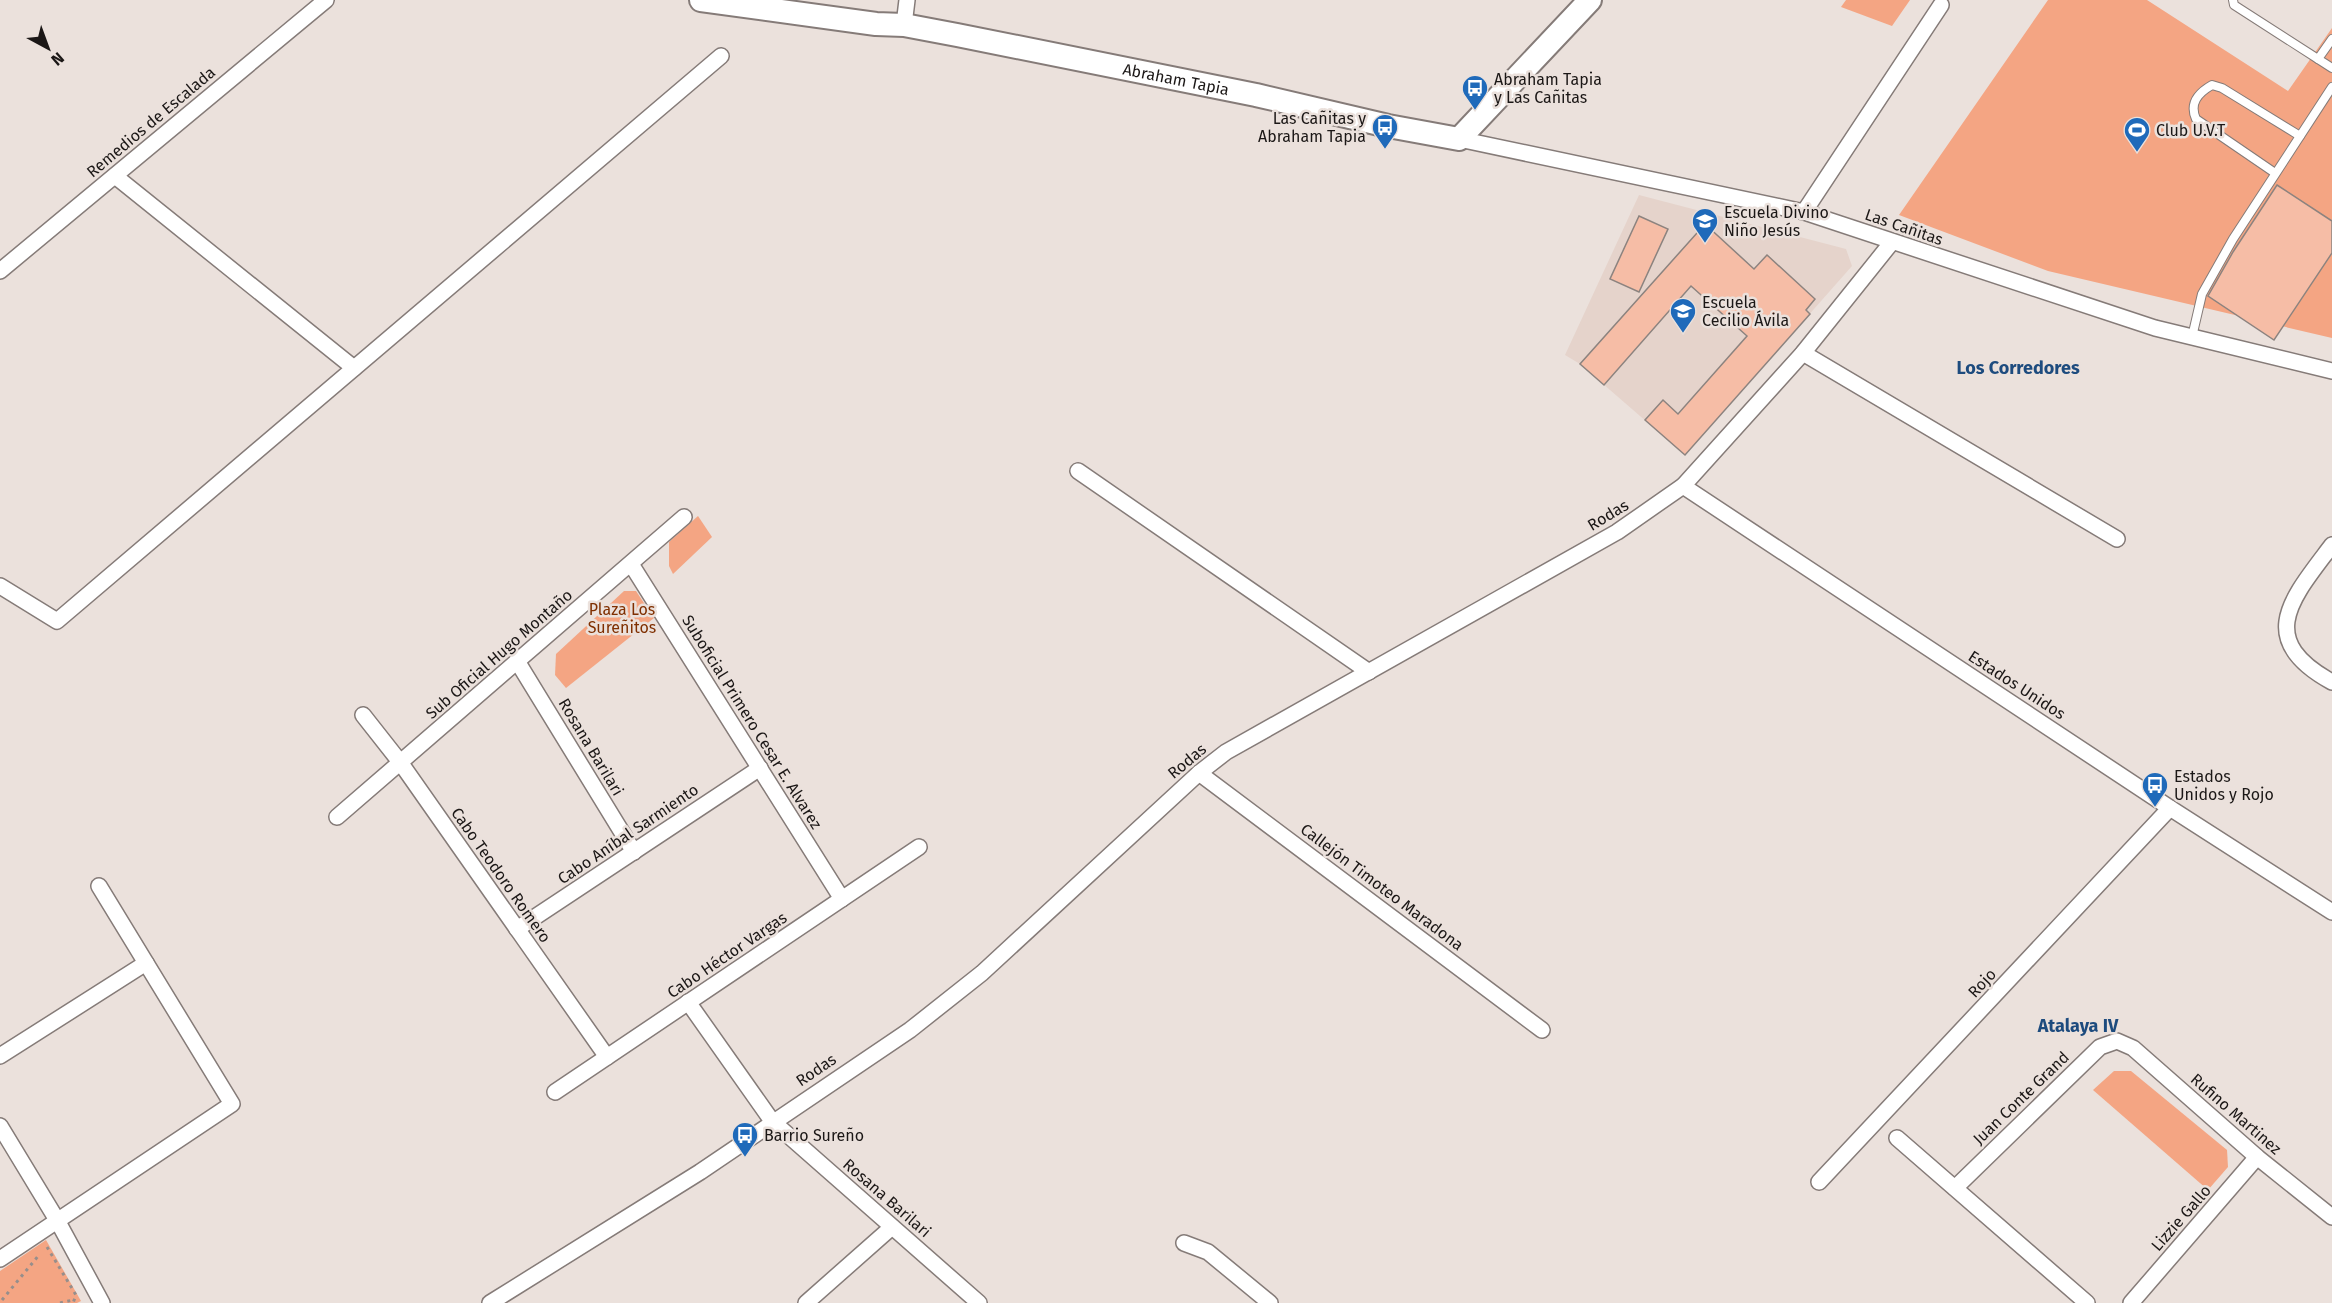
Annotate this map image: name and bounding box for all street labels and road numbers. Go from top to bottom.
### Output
street label: Abraham Tapia [1121,59,1231,99]
street label: Remedios de Escalada [83,63,219,181]
street label: Las Cañitas [1863,205,1945,249]
street label: Rodas [1584,495,1632,535]
street label: Sub Oficial Hugo Montaño [422,585,576,723]
street label: Suboficial Primero Cesar E. Alvarez [678,611,826,833]
street label: Estados Unidos [1965,647,2069,723]
street label: Rosana Barilari [554,695,628,799]
street label: Rodas [1164,739,1210,783]
street label: Cabo Aníbal Sarmiento [554,780,702,888]
street label: Cabo Teodoro Romero [447,804,555,946]
street label: Callejón Timoteo Maradona [1297,820,1467,954]
street label: Cabo Héctor Vargas [664,908,790,1002]
street label: Rojo [1964,965,2000,1001]
street label: Juan Conte Grand [1969,1047,2073,1149]
street label: Rodas [792,1050,840,1090]
street label: Rufino Martinez [2187,1070,2285,1158]
street label: Rosana Barilari [839,1155,935,1241]
street label: Lizzie Gallo [2147,1181,2215,1255]

